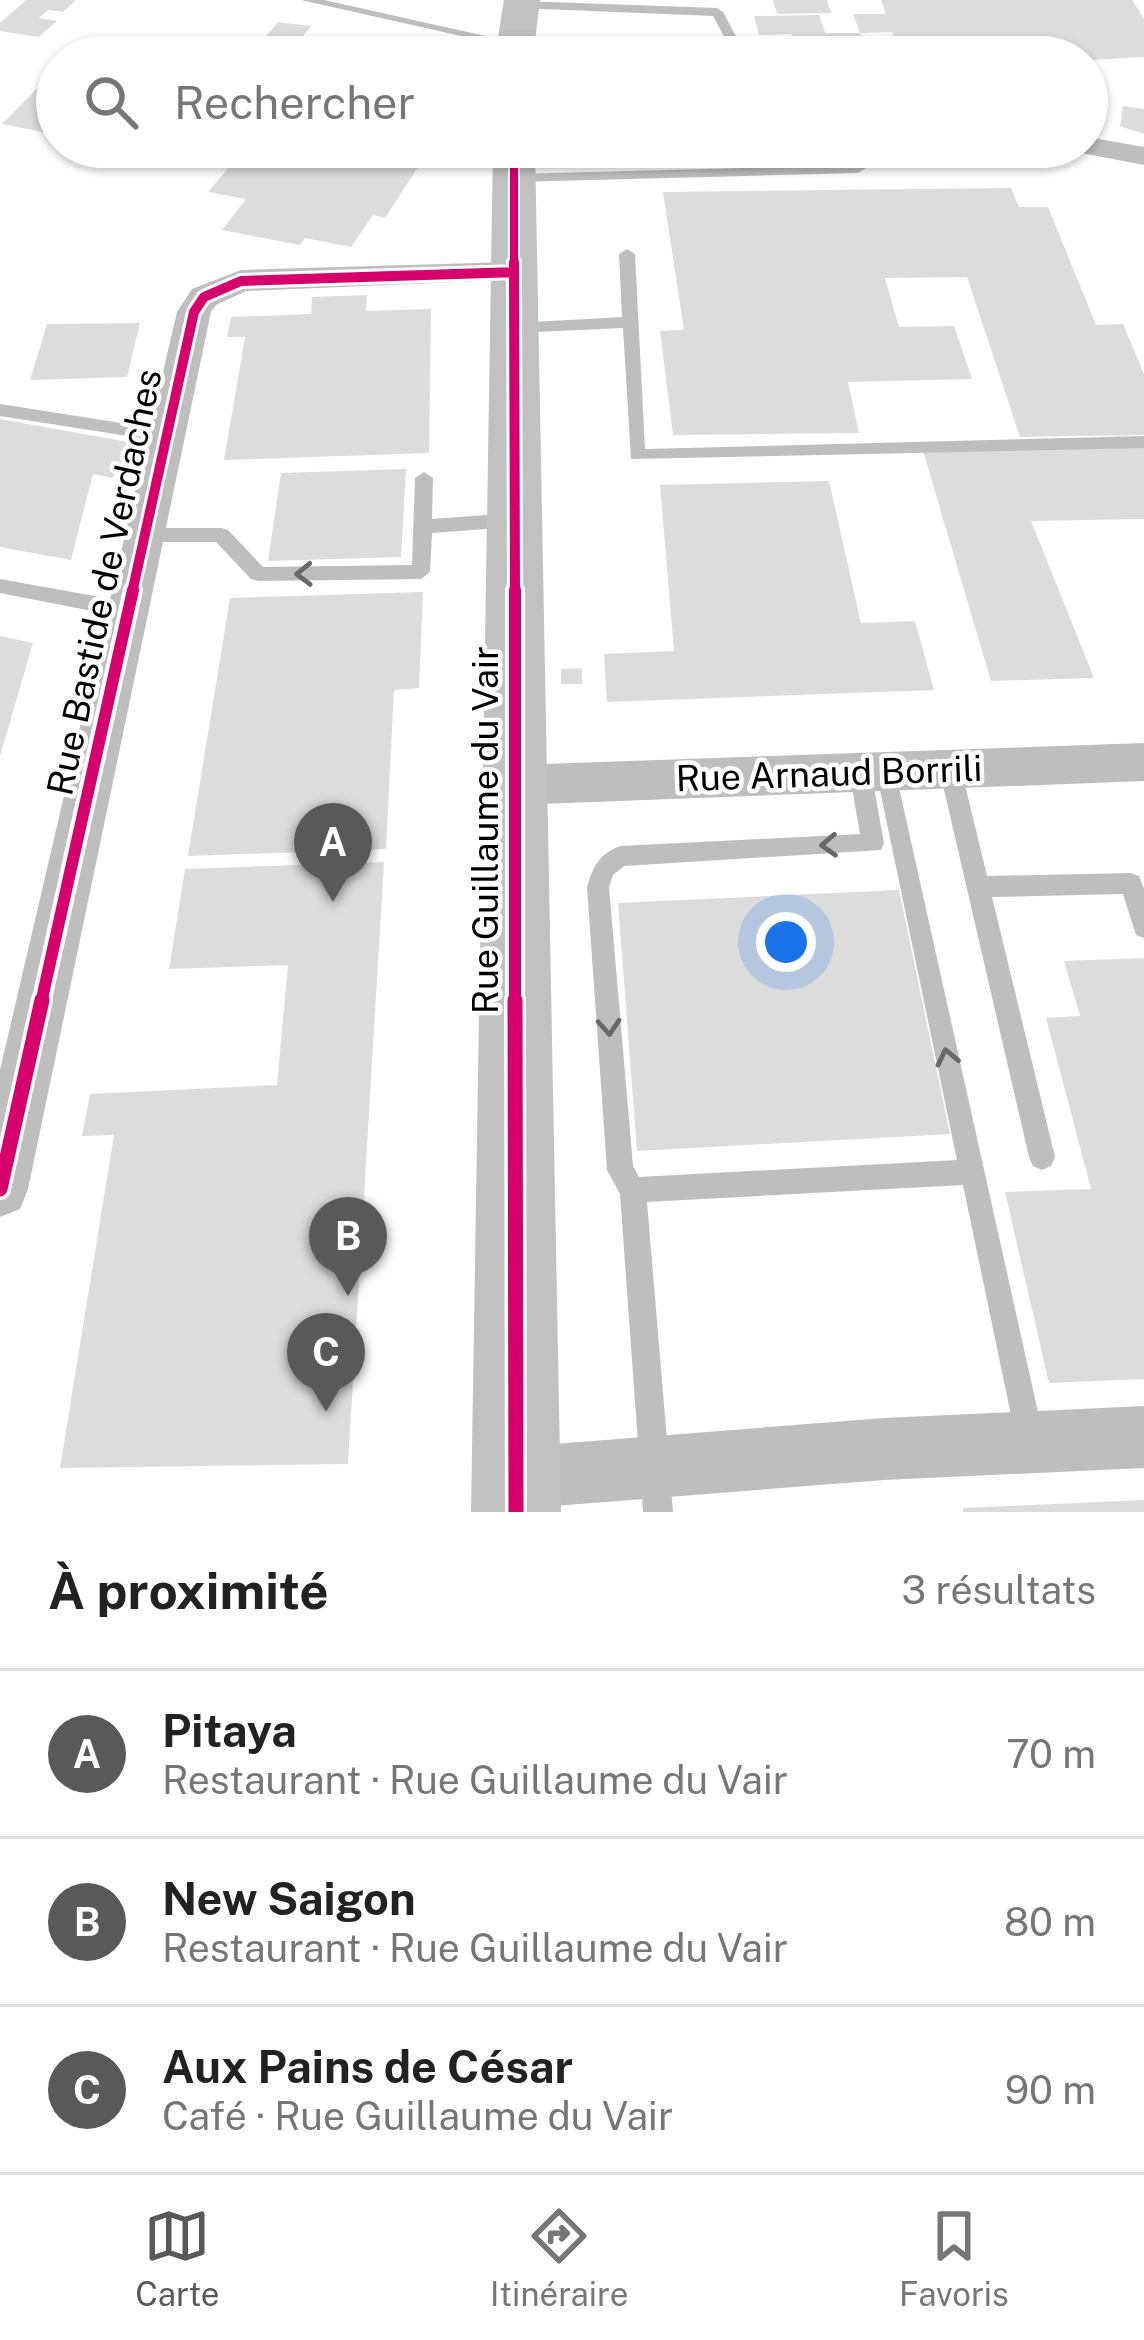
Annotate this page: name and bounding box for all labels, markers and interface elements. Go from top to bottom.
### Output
search box [36,36,1108,168]
icon: search [78,69,144,135]
text: Rechercher [174,76,415,129]
street label: Rue Bastide de Verdaches [38,365,170,799]
one-way arrow [294,560,313,586]
street label: Rue Guillaume du Vair [464,646,506,1014]
street label: Rue Arnaud Borrili [675,747,983,799]
pin: A [294,803,372,902]
one-way arrow [819,832,838,858]
your location [756,912,816,972]
one-way arrow [596,1018,622,1037]
one-way arrow [935,1048,960,1068]
pin: B [309,1197,387,1296]
pin: C [287,1313,365,1412]
text: À proximité [48,1561,329,1620]
text: 3 résultats [901,1567,1096,1613]
text: Pitaya [162,1704,297,1757]
text: A [73,1731,101,1777]
text: 70 m [1006,1731,1096,1777]
text: Restaurant · Rue Guillaume du Vair [162,1757,788,1803]
text: New Saigon [162,1872,416,1925]
text: B [74,1899,100,1945]
text: 80 m [1004,1899,1096,1945]
text: Restaurant · Rue Guillaume du Vair [162,1925,788,1971]
text: Aux Pains de César [162,2040,573,2093]
text: C [73,2067,101,2113]
text: 90 m [1005,2067,1096,2113]
text: Café · Rue Guillaume du Vair [162,2093,673,2139]
tab: Carte [135,2203,220,2313]
tab: Itinéraire [490,2203,628,2313]
tab: Favoris [899,2203,1009,2313]

